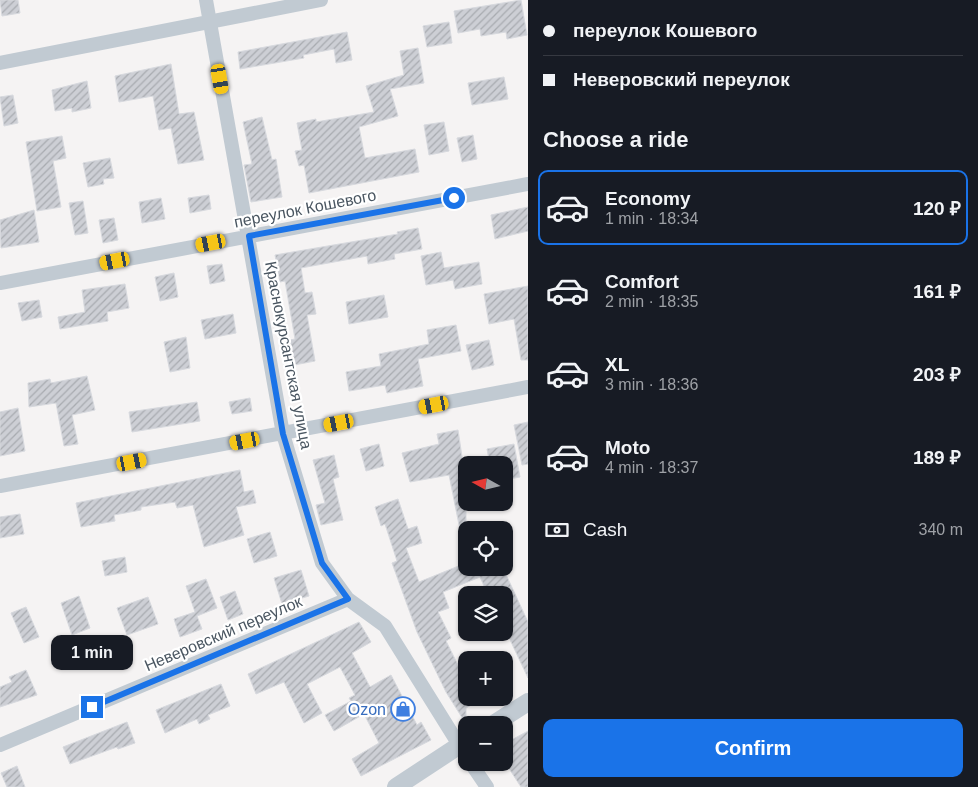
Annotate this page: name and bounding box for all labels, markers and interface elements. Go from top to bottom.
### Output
text: переулок Кошевого [573,20,757,41]
car [210,63,229,95]
text: Неверовский переулок [573,69,790,90]
text: Choose a ride [543,127,688,152]
icon: car [545,185,590,230]
street label: переулок Кошевого [233,186,378,231]
route start [443,187,465,209]
text: Economy [605,188,691,209]
text: 120 ₽ [913,198,961,219]
text: 1 min · 18:34 [605,210,698,227]
car [194,233,227,253]
car [98,251,131,271]
street label: Краснокурсантская улица [262,260,315,451]
icon: car [545,268,590,313]
text: Comfort [605,271,679,292]
text: 161 ₽ [913,281,961,302]
text: 2 min · 18:35 [605,293,698,310]
icon: car [545,351,590,396]
text: XL [605,354,629,375]
text: 203 ₽ [913,364,961,385]
text: 3 min · 18:36 [605,376,698,393]
car [417,395,450,415]
car [322,413,355,433]
car [228,431,261,451]
icon: car [545,434,590,479]
text: Moto [605,437,650,458]
text: 189 ₽ [913,447,961,468]
car [115,452,148,472]
north arrow [458,456,512,511]
map controls [458,456,513,771]
text: 4 min · 18:37 [605,459,698,476]
icon: cash [543,516,571,544]
text: Cash [583,519,627,540]
button: locate [458,521,513,576]
text: 340 m [919,521,963,538]
button: layers [458,586,513,641]
street label: Неверовский переулок [142,592,305,674]
callout: 1 min [51,634,133,670]
text: 1 min [71,644,113,661]
button: + [458,651,513,706]
route end [81,696,103,718]
shop icon: Ozon [390,696,416,722]
place label: Ozon [348,701,386,718]
button: − [458,716,513,771]
button: Confirm [543,719,963,777]

